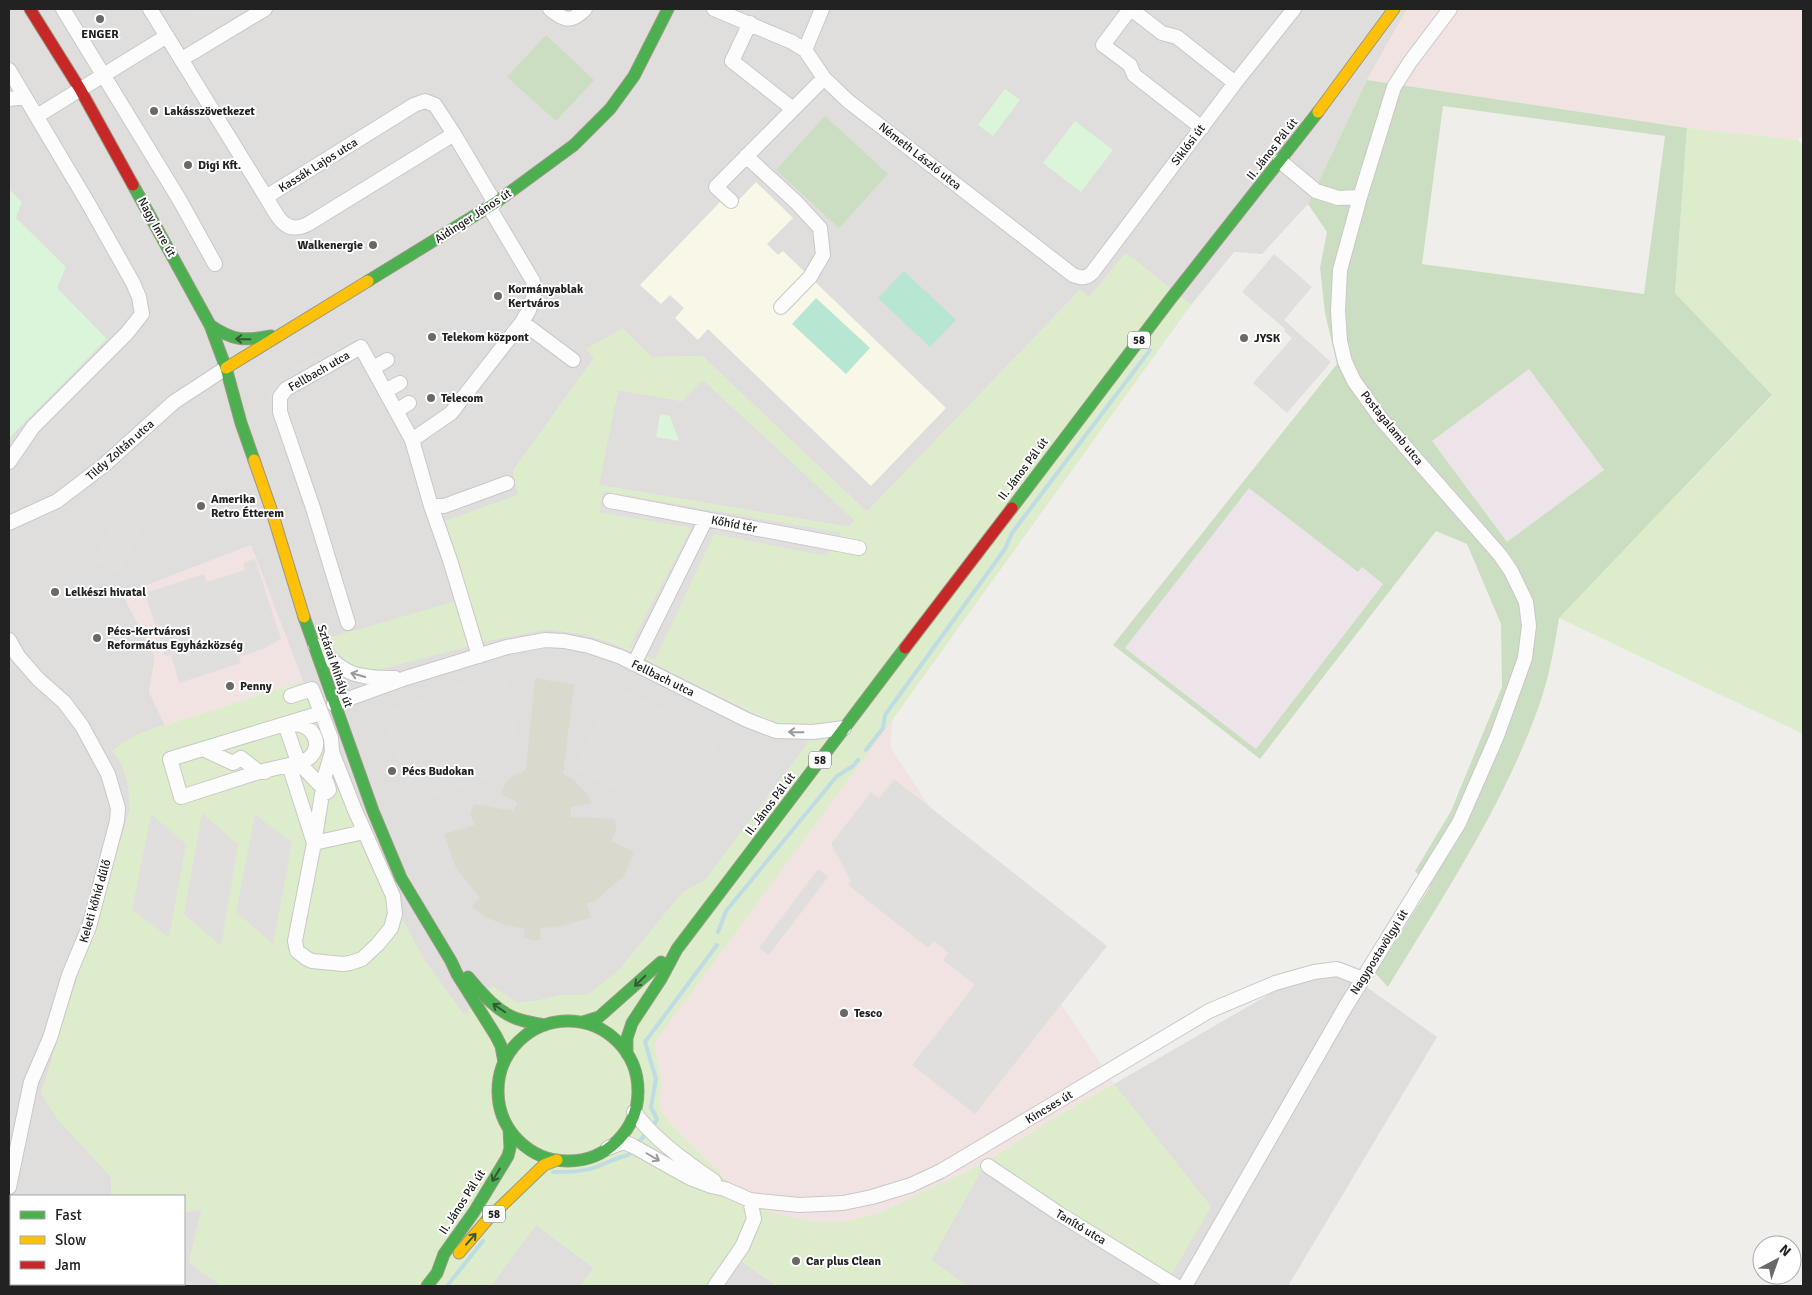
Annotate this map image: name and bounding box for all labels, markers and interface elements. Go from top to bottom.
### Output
marker: ENGER [94,13,106,25]
place label: ENGER [81,27,119,42]
place label: Lakásszövetkezet [164,104,255,119]
marker: Lakásszövetkezet [148,105,160,117]
street label: II. János Pál út [1244,115,1301,183]
street label: Németh László utca [875,120,964,193]
street label: Siklósi út [1168,122,1209,169]
street label: Kassák Lajos utca [276,135,361,196]
place label: Digi Kft. [198,158,241,173]
marker: Digi Kft. [182,159,194,171]
street label: Aidinger János út [432,186,515,247]
street label: Nagy Imre út [134,195,179,260]
place label: Walkenergie [297,238,363,253]
marker: Walkenergie [367,239,379,251]
place label: Kormányablak Kertváros [508,282,584,311]
marker: Kormányablak Kertváros [492,290,504,302]
place label: Telekom központ [442,330,529,345]
marker: Telekom központ [426,331,438,343]
place label: JYSK [1254,331,1281,346]
road number: 58 [1128,332,1150,348]
marker: JYSK [1238,332,1250,344]
one-way arrow [235,334,252,344]
street label: Fellbach utca [286,348,353,395]
street label: Postagalamb utca [1357,388,1426,468]
place label: Telecom [441,391,483,406]
marker: Telecom [425,392,437,404]
street label: Tildy Zoltán utca [83,417,157,484]
street label: II. János Pál út [995,435,1052,503]
place label: Amerika Retro Étterem [211,492,284,521]
marker: Amerika Retro Étterem [195,500,207,512]
street label: Kőhíd tér [710,513,759,536]
place label: Lelkészi hivatal [65,585,146,600]
marker: Lelkészi hivatal [49,586,61,598]
street label: Sztárai Mihály út [313,623,356,710]
place label: Pécs-Kertvárosi Református Egyházközség [107,624,243,653]
marker: Pécs-Kertvárosi Református Egyházközség [91,632,103,644]
street label: Fellbach utca [629,657,697,700]
one-way arrow [350,669,366,679]
place label: Penny [240,679,272,694]
marker: Penny [224,680,236,692]
one-way arrow [788,727,804,736]
road number: 58 [809,752,831,768]
place label: Pécs Budokan [402,764,475,779]
marker: Pécs Budokan [386,765,398,777]
street label: II. János Pál út [742,770,799,838]
street label: Keleti kőhíd dűlő [76,858,115,945]
street label: Nagypostavölgyi út [1347,907,1412,998]
one-way arrow [634,975,646,987]
one-way arrow [492,1003,506,1013]
place label: Tesco [854,1006,882,1021]
marker: Tesco [838,1007,850,1019]
street label: Kincses út [1023,1087,1076,1127]
one-way arrow [645,1152,659,1162]
street label: II. János Pál út [436,1167,489,1237]
one-way arrow [491,1167,501,1181]
legend [10,1195,185,1285]
text: Fast [55,1206,82,1224]
road number: 58 [483,1206,505,1222]
street label: Tanító utca [1053,1207,1109,1248]
text: Slow [55,1231,86,1249]
one-way arrow [465,1233,477,1246]
north arrow [1752,1235,1802,1285]
text: N [1776,1241,1794,1260]
place label: Car plus Clean [806,1254,882,1269]
marker: Car plus Clean [790,1255,802,1267]
text: Jam [55,1256,81,1274]

